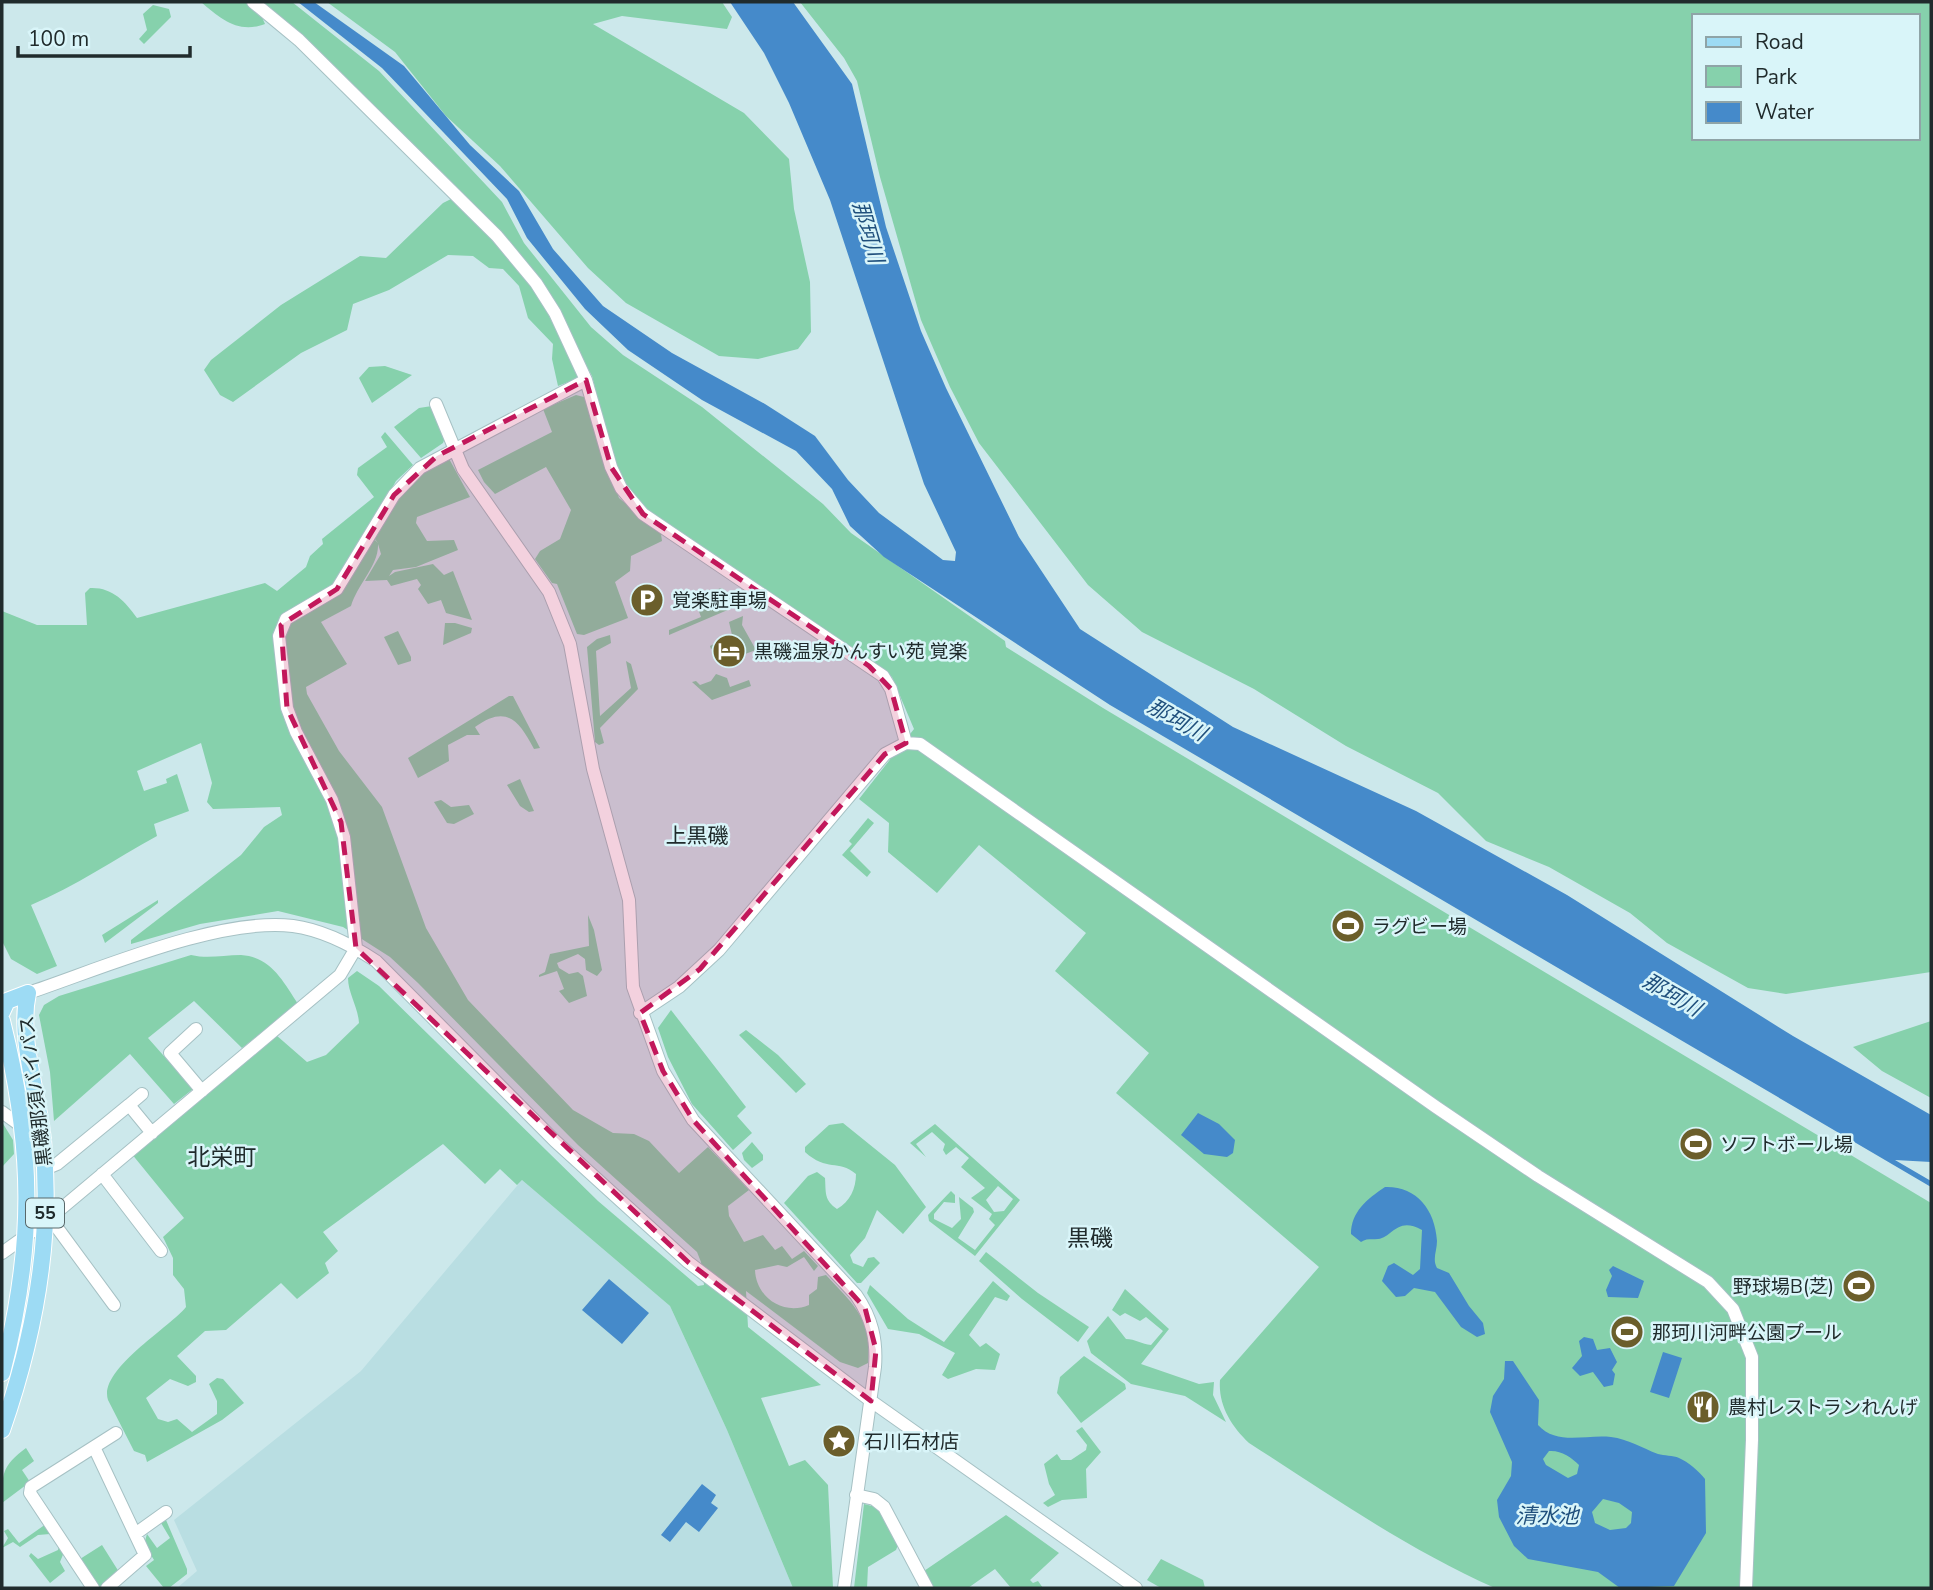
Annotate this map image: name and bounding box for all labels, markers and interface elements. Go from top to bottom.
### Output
scale bar [18,14,189,58]
legend [1692,14,1919,140]
text: 100 m [28,25,89,53]
text: Road [1755,28,1804,56]
text: Park [1755,63,1797,91]
text: Water [1755,98,1814,126]
water label: 那珂川 [846,198,891,268]
parking icon: 覚楽駐車場 [628,581,666,619]
place label: 覚楽駐車場 [672,588,767,614]
hotel icon: 黒磯温泉かんすい苑 覚楽 [710,632,748,670]
place label: 黒磯温泉かんすい苑 覚楽 [754,639,968,665]
water label: 那珂川 [1143,692,1213,748]
district label: 上黒磯 [666,822,729,850]
sports icon: ラグビー場 [1329,907,1367,945]
place label: ラグビー場 [1372,914,1467,940]
water label: 那珂川 [1638,967,1708,1024]
street label: 黒磯那須バイパス [14,1014,58,1168]
sports icon: ソフトボール場 [1677,1125,1715,1163]
place label: ソフトボール場 [1720,1132,1853,1158]
district label: 北栄町 [188,1142,257,1173]
road number: 55 [26,1198,64,1228]
district label: 黒磯 [1067,1223,1113,1254]
sports icon: 野球場B(芝) [1840,1267,1878,1305]
place label: 野球場B(芝) [1733,1274,1834,1300]
sports icon: 那珂川河畔公園プール [1608,1313,1646,1351]
place label: 那珂川河畔公園プール [1652,1320,1842,1346]
restaurant icon: 農村レストランれんげ [1684,1388,1722,1426]
place label: 農村レストランれんげ [1728,1395,1918,1421]
place icon: 石川石材店 [820,1422,858,1460]
place label: 石川石材店 [864,1429,959,1455]
water label: 清水池 [1516,1502,1580,1530]

